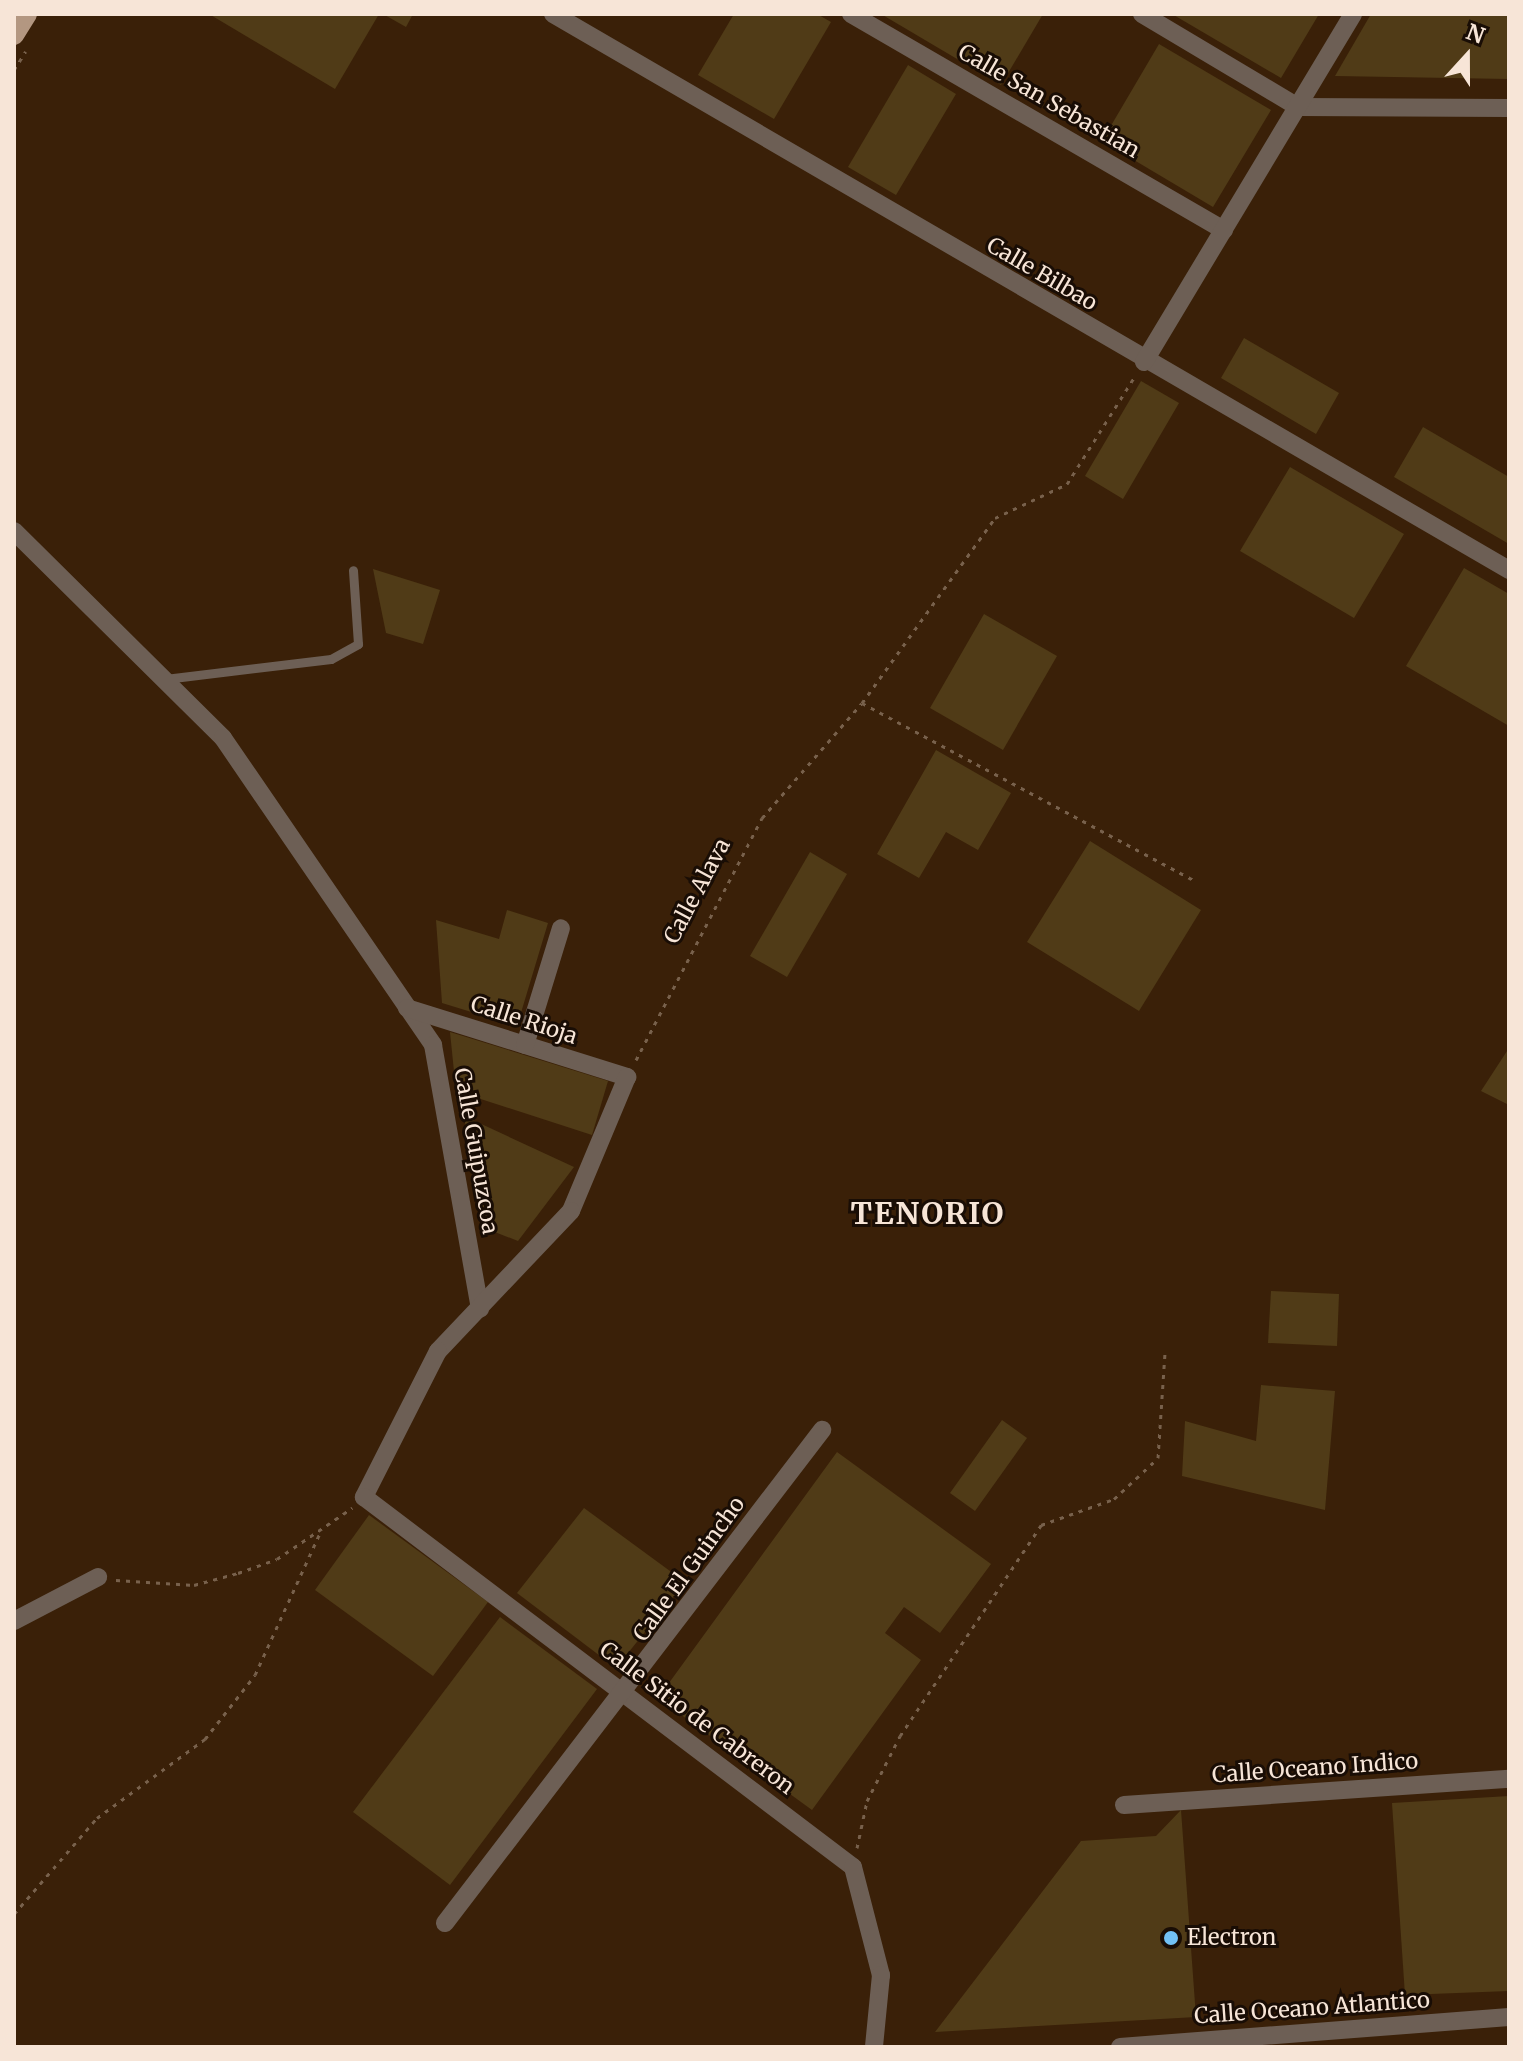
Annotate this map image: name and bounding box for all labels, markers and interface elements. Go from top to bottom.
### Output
north arrow [1427,16,1507,96]
text: N [1462,17,1489,50]
street label: Calle San Sebastian [954,38,1144,164]
street label: Calle Bilbao [982,232,1102,316]
street label: Calle Alava [658,834,736,948]
street label: Calle Rioja [468,990,580,1050]
street label: Calle Guipuzcoa [448,1066,504,1236]
district label: TENORIO [850,1195,1006,1231]
street label: Calle El Guincho [628,1491,750,1647]
street label: Calle Sitio de Cabreron [594,1636,800,1800]
street label: Calle Oceano Indico [1211,1748,1419,1788]
place label: Electron [1187,1925,1276,1951]
marker: Electron [1162,1929,1180,1947]
street label: Calle Oceano Atlantico [1193,1987,1431,2029]

